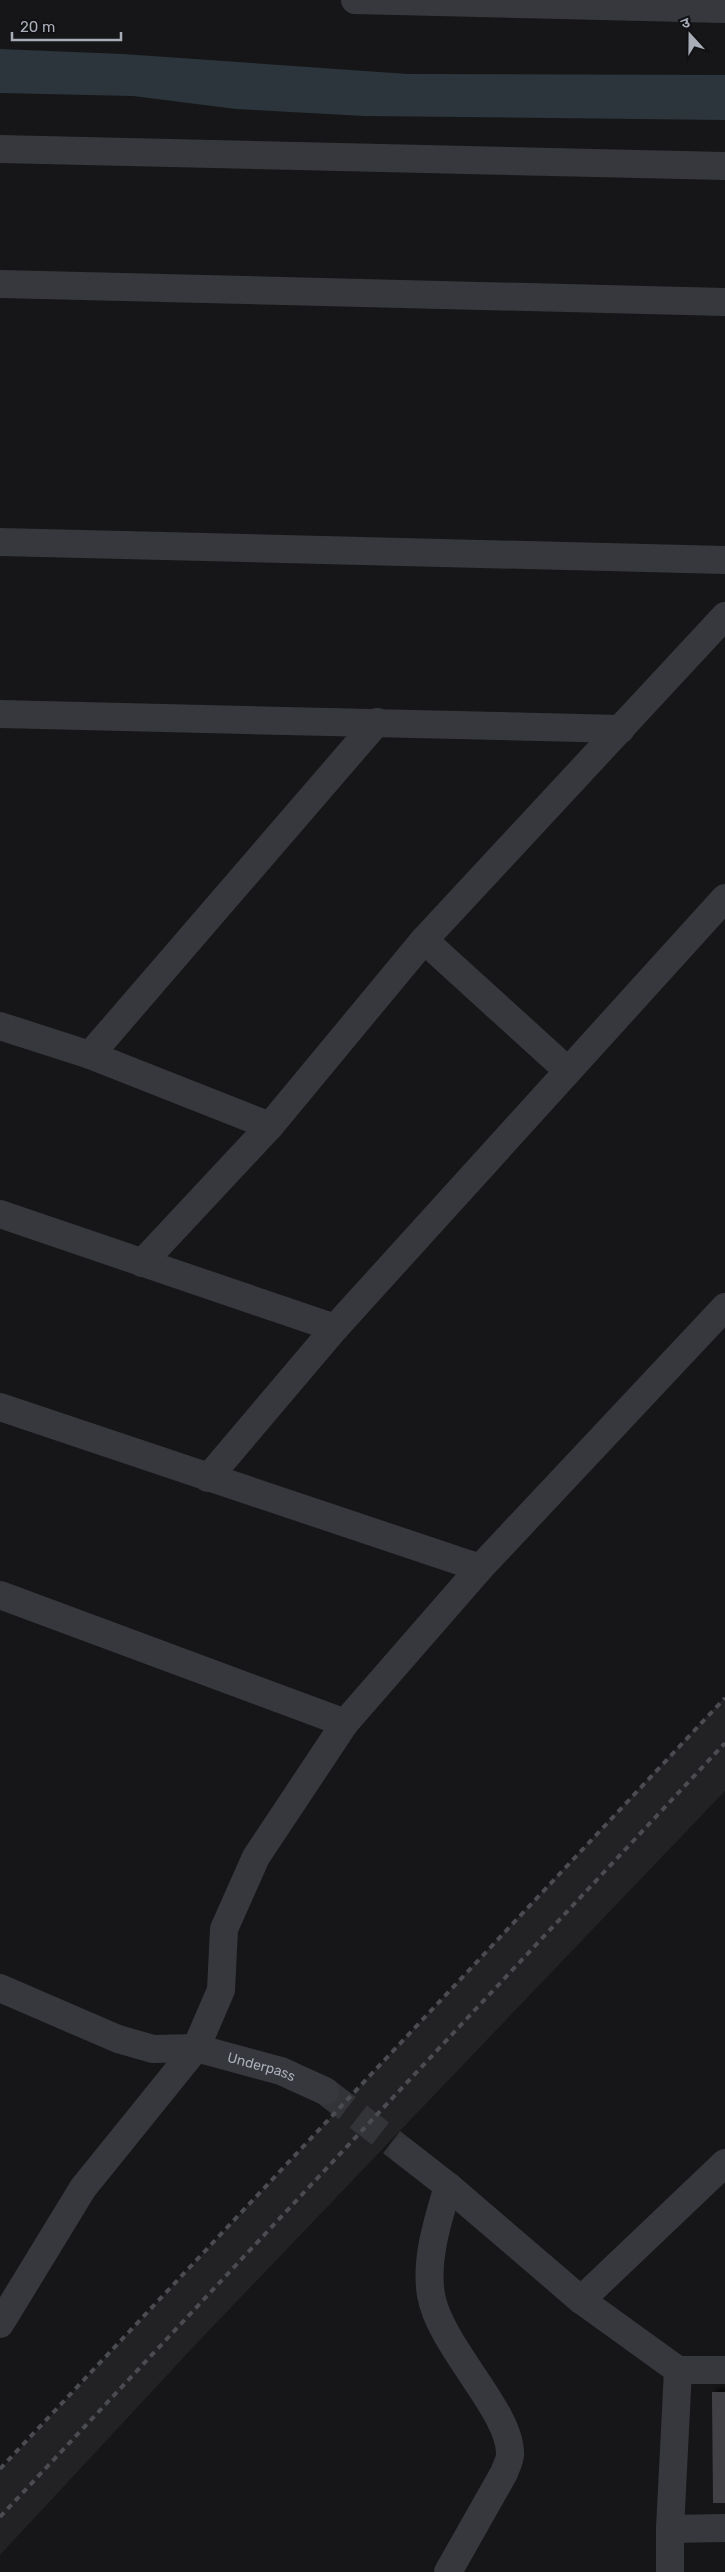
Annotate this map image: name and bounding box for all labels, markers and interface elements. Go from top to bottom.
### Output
scale bar [12,10,121,42]
north arrow [665,10,715,60]
text: उ [679,14,693,33]
text: 20 m [20,18,55,36]
street label: Underpass [225,2049,298,2085]

